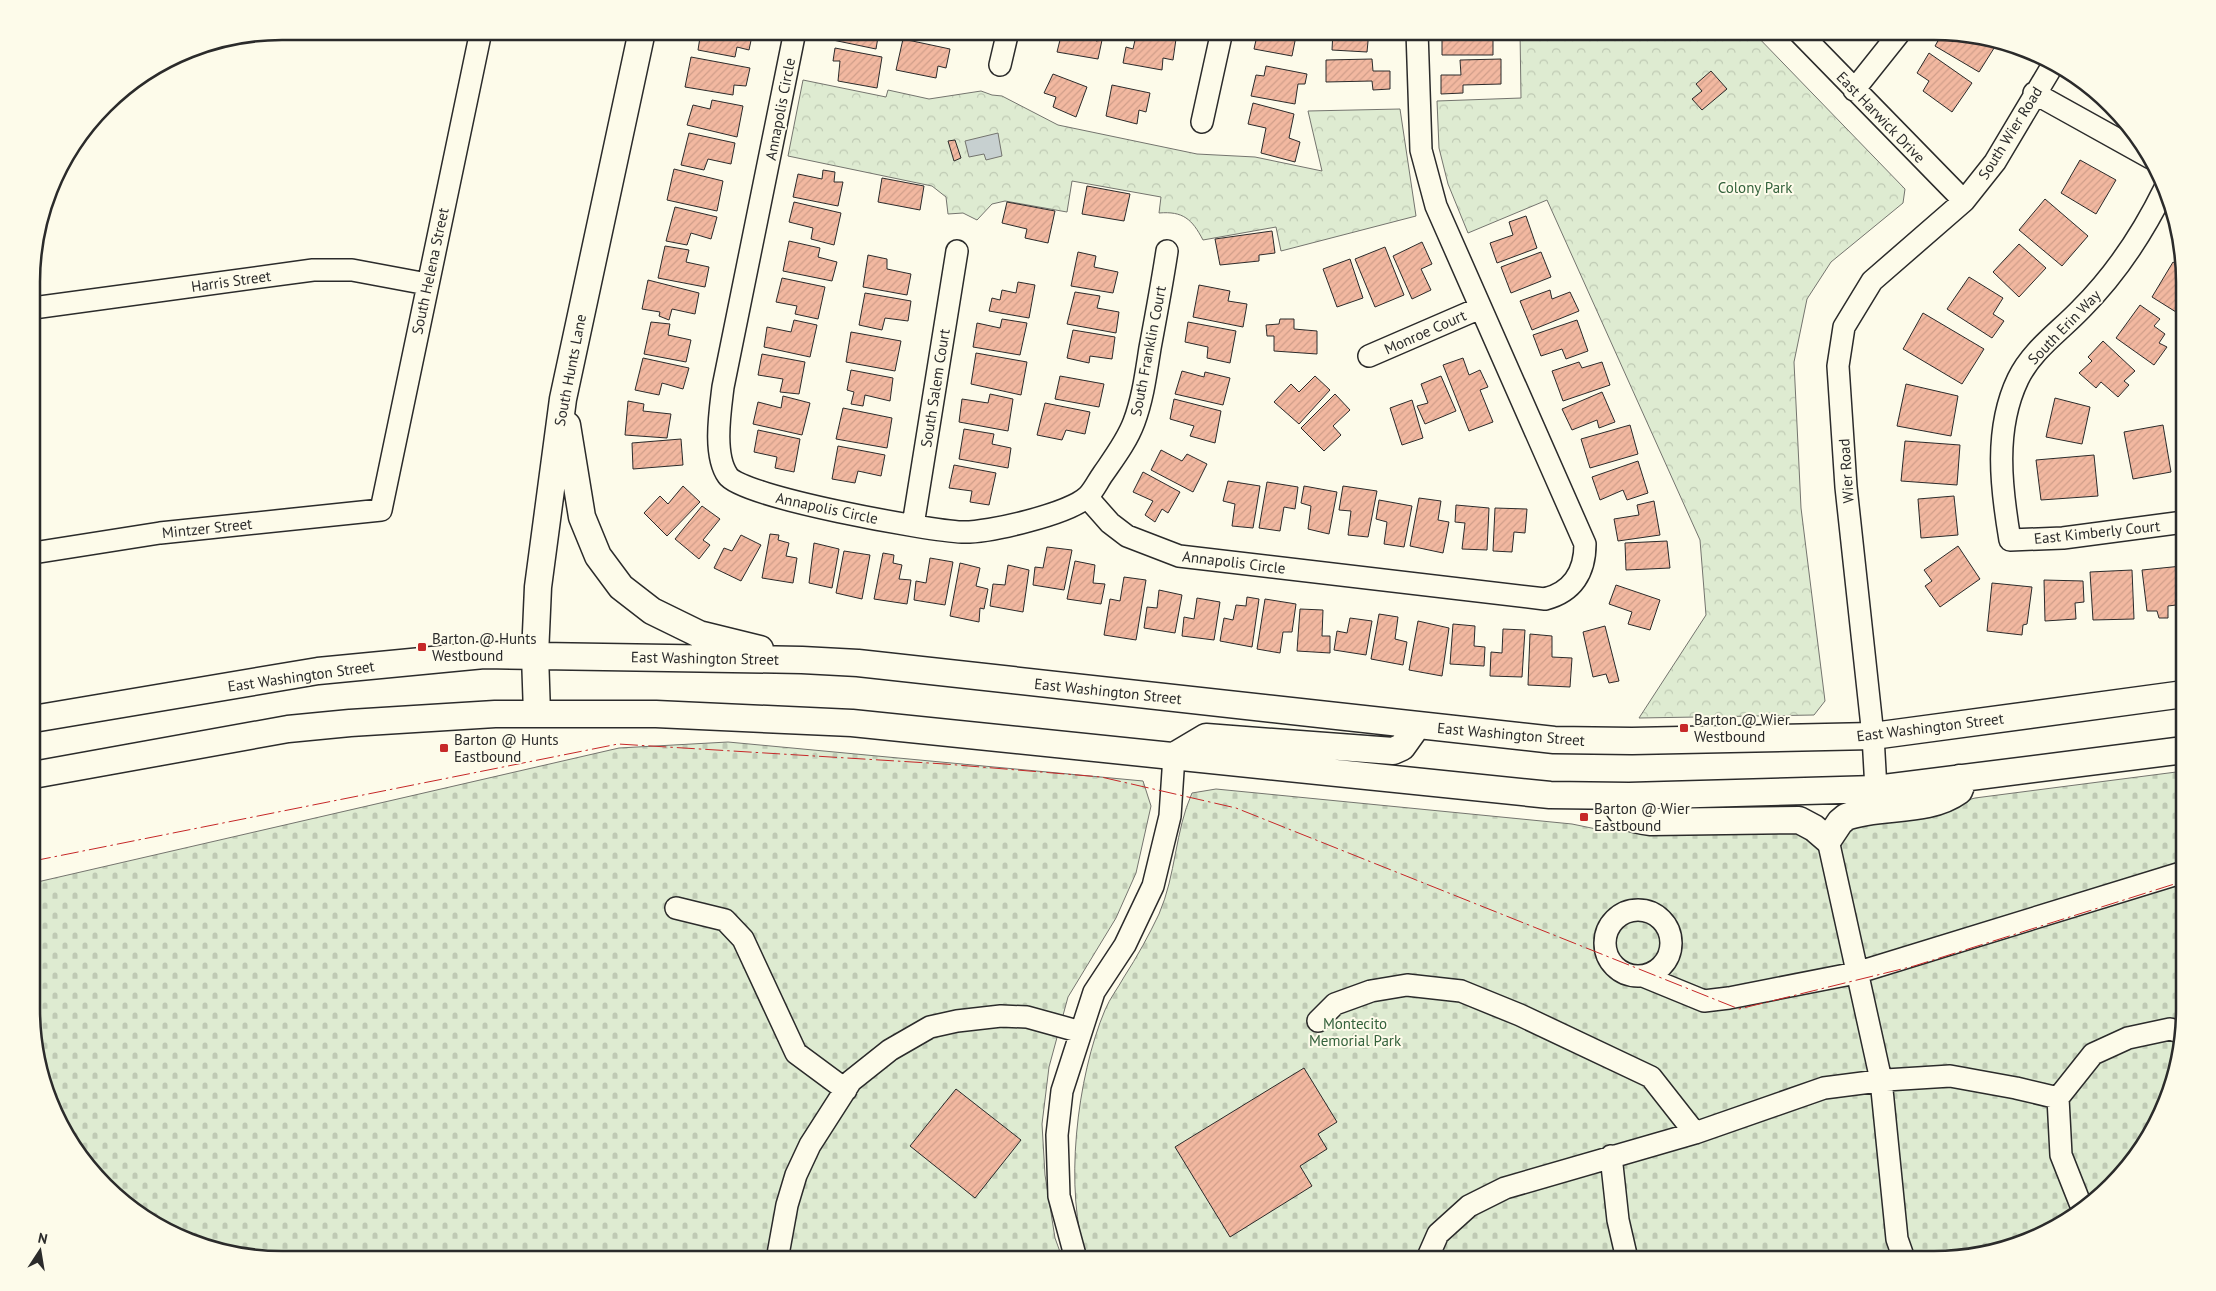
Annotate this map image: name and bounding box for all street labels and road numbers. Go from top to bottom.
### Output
street label: Annapolis Circle [761,56,799,162]
street label: East Harwick Drive [1833,67,1929,167]
street label: South Wier Road [1974,83,2046,183]
street label: South Helena Street [407,206,453,336]
street label: Harris Street [190,266,272,296]
street label: South Franklin Court [1126,284,1170,418]
street label: South Erin Way [2024,286,2104,368]
street label: Monroe Court [1381,305,1469,359]
street label: South Hunts Lane [550,312,590,428]
street label: South Salem Court [916,327,954,449]
street label: Wier Road [1834,438,1858,504]
street label: Annapolis Circle [774,488,880,528]
street label: Mintzer Street [161,514,253,542]
street label: East Kimberly Court [2033,516,2161,548]
street label: Annapolis Circle [1181,546,1287,578]
street label: East Washington Street [631,647,779,669]
street label: East Washington Street [226,656,376,696]
street label: East Washington Street [1033,674,1183,708]
street label: East Washington Street [1855,709,2005,745]
street label: East Washington Street [1436,718,1586,750]

